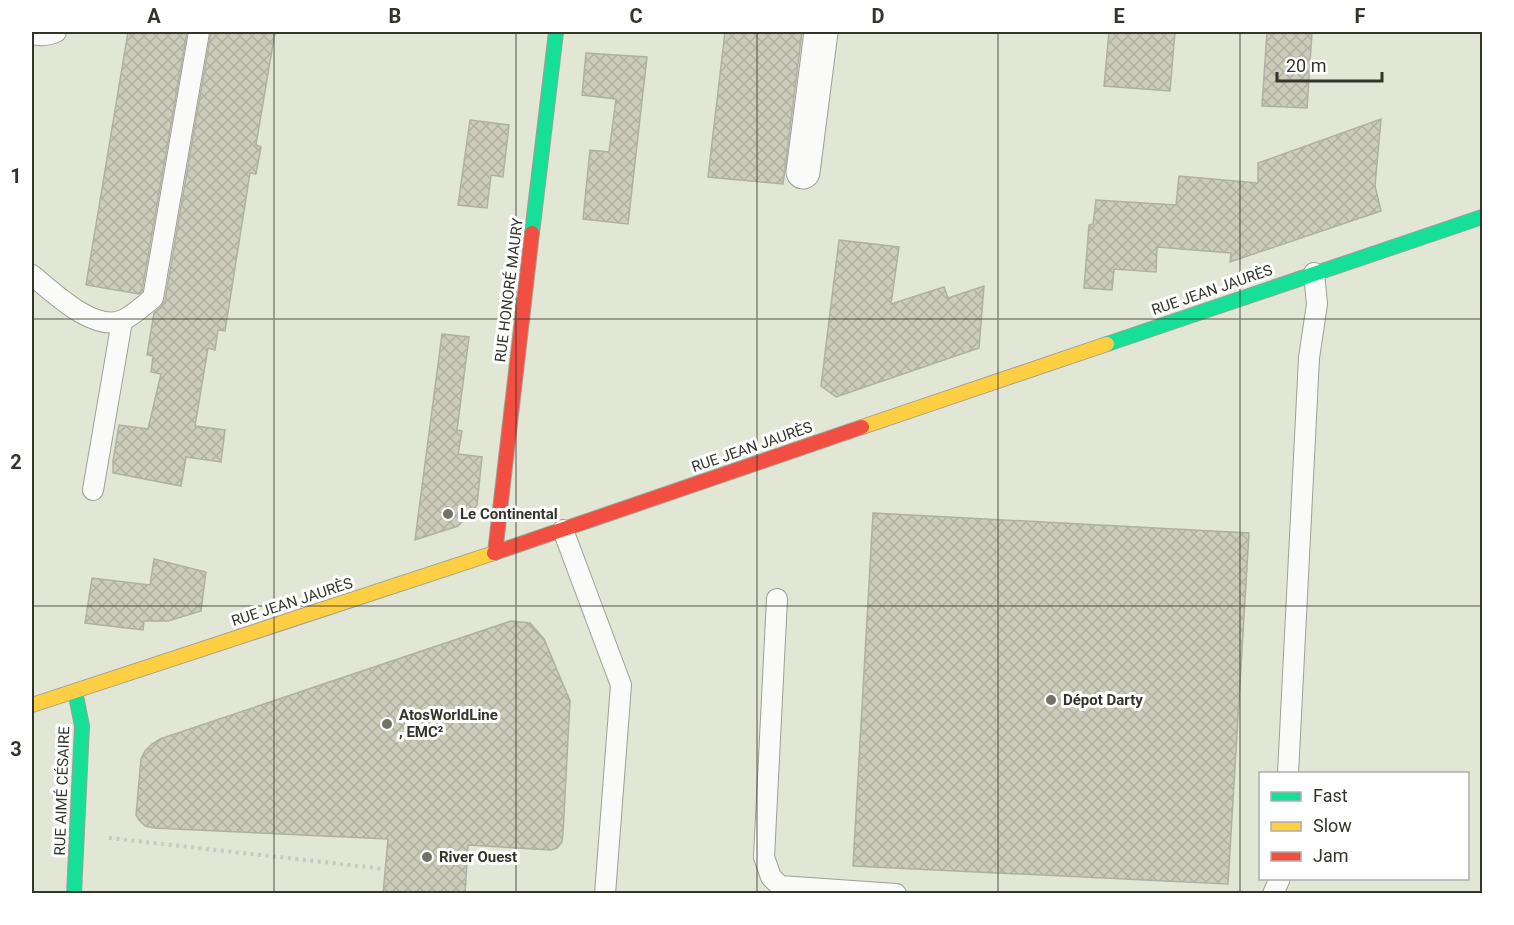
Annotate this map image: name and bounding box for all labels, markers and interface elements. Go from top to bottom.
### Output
text: A [147,4,161,28]
text: B [389,4,401,28]
text: C [629,4,643,28]
text: D [872,4,885,28]
text: E [1113,4,1125,28]
text: F [1355,4,1366,28]
scale bar [1277,45,1382,83]
text: 20 m [1286,55,1326,76]
text: 1 [10,164,22,188]
street label: RUE HONORÉ MAURY [491,217,527,363]
street label: RUE JEAN JAURÈS [1149,261,1275,319]
street label: RUE JEAN JAURÈS [689,418,815,476]
text: 2 [10,450,22,474]
place label: Le Continental [460,505,558,523]
marker: Le Continental [441,507,455,521]
street label: RUE JEAN JAURÈS [229,574,355,630]
place label: Dépot Darty [1063,691,1143,709]
marker: Dépot Darty [1044,693,1058,707]
place label: AtosWorldLine , EMC² [399,706,498,741]
marker: AtosWorldLine , EMC² [380,717,394,731]
street label: RUE AIMÉ CÉSAIRE [51,726,73,856]
text: 3 [10,737,22,761]
legend [1259,772,1469,880]
text: Fast [1313,785,1348,806]
text: Slow [1313,815,1352,836]
text: Jam [1313,845,1349,866]
place label: River Ouest [439,848,517,866]
marker: River Ouest [420,850,434,864]

